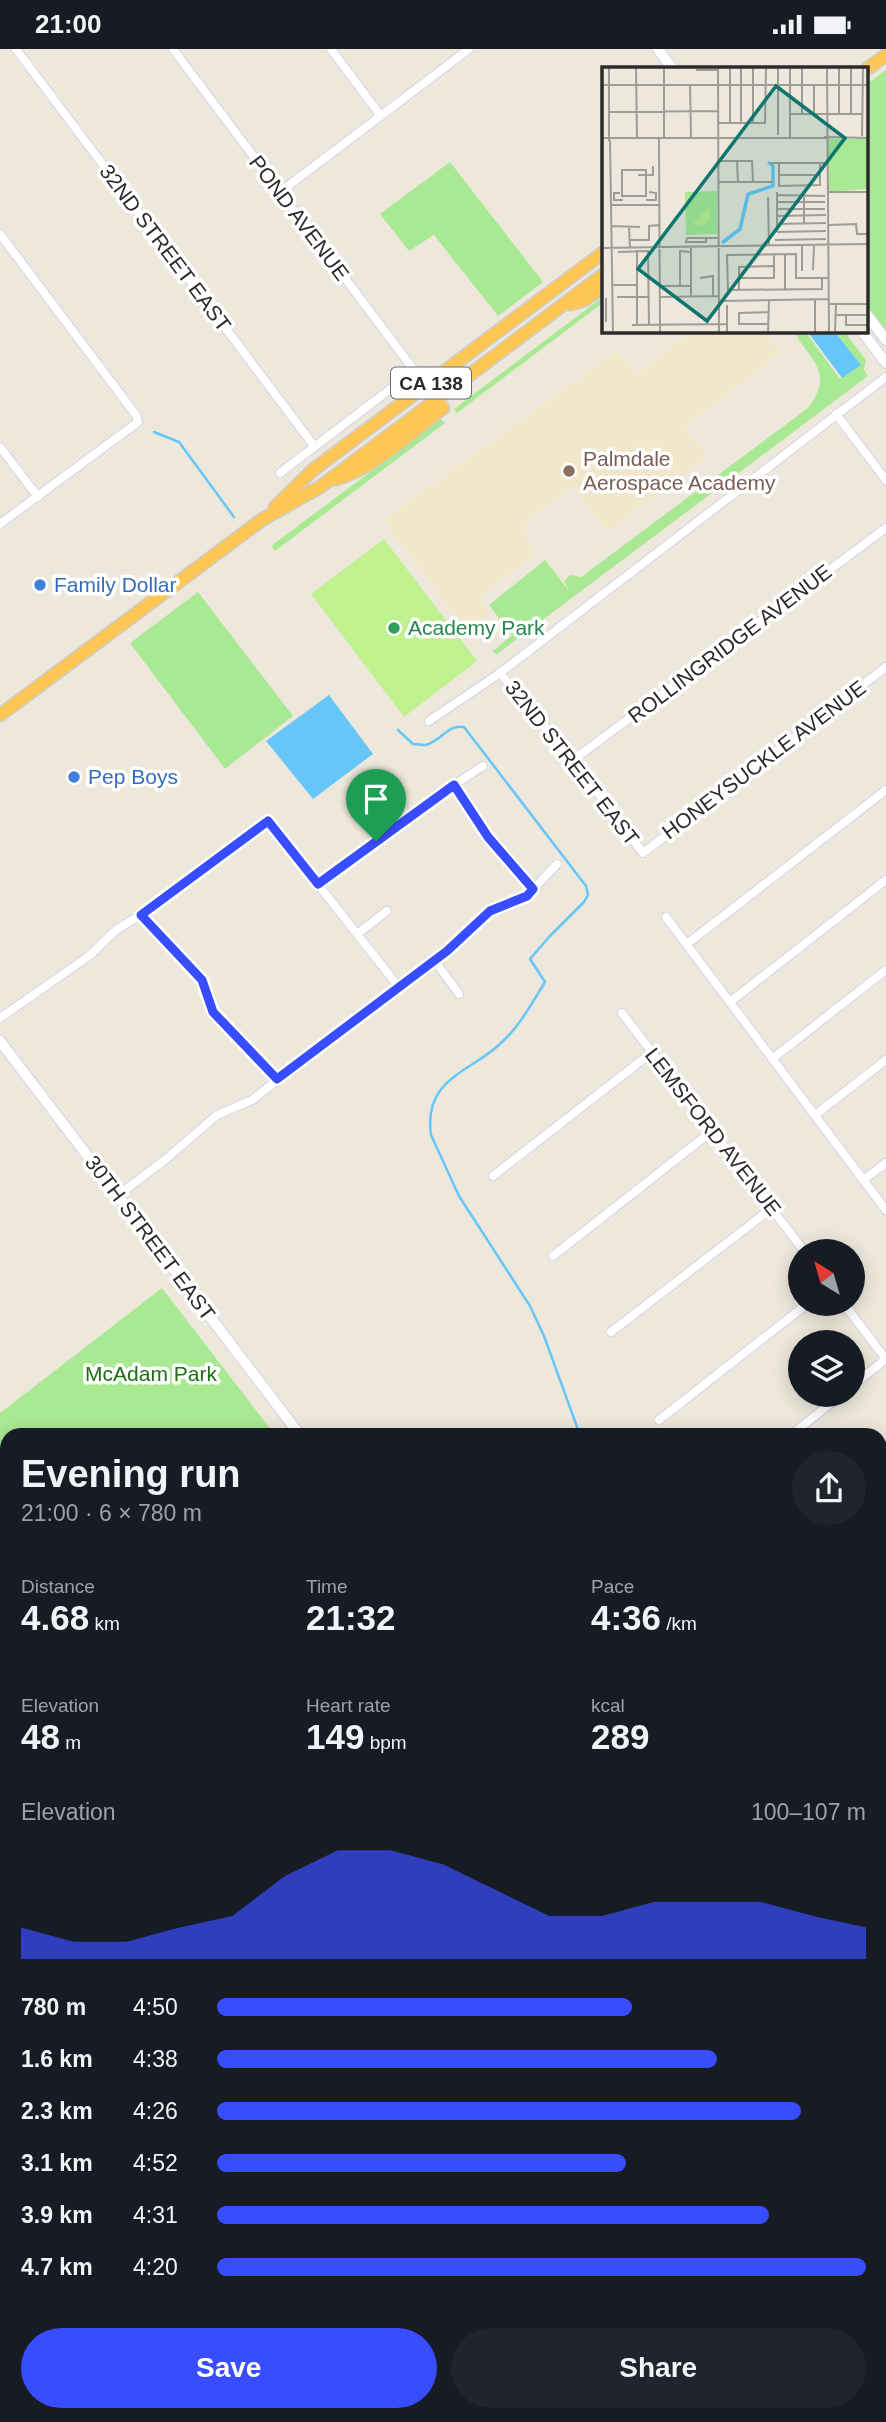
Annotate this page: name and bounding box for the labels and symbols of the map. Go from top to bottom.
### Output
inset map [602,67,868,333]
street label: POND AVENUE [245,151,354,285]
street label: 32ND STREET EAST [95,160,236,336]
road number: CA 138 [391,367,471,399]
place label: Palmdale Aerospace Academy [583,447,776,494]
marker: Palmdale Aerospace Academy [561,463,577,479]
street label: ROLLINGRIDGE AVENUE [624,560,836,727]
place label: Family Dollar [54,573,177,596]
marker: Family Dollar [32,577,48,593]
place label: Academy Park [408,616,545,639]
marker: Academy Park [386,620,402,636]
street label: 32ND STREET EAST [501,676,644,850]
street label: HONEYSUCKLE AVENUE [658,676,870,843]
place label: Pep Boys [88,765,178,788]
marker: Pep Boys [66,769,82,785]
pin [346,769,406,841]
street label: LEMSFORD AVENUE [641,1043,786,1220]
street label: 30TH STREET EAST [81,1151,220,1325]
north arrow [788,1239,864,1316]
park label: McAdam Park [85,1362,217,1385]

